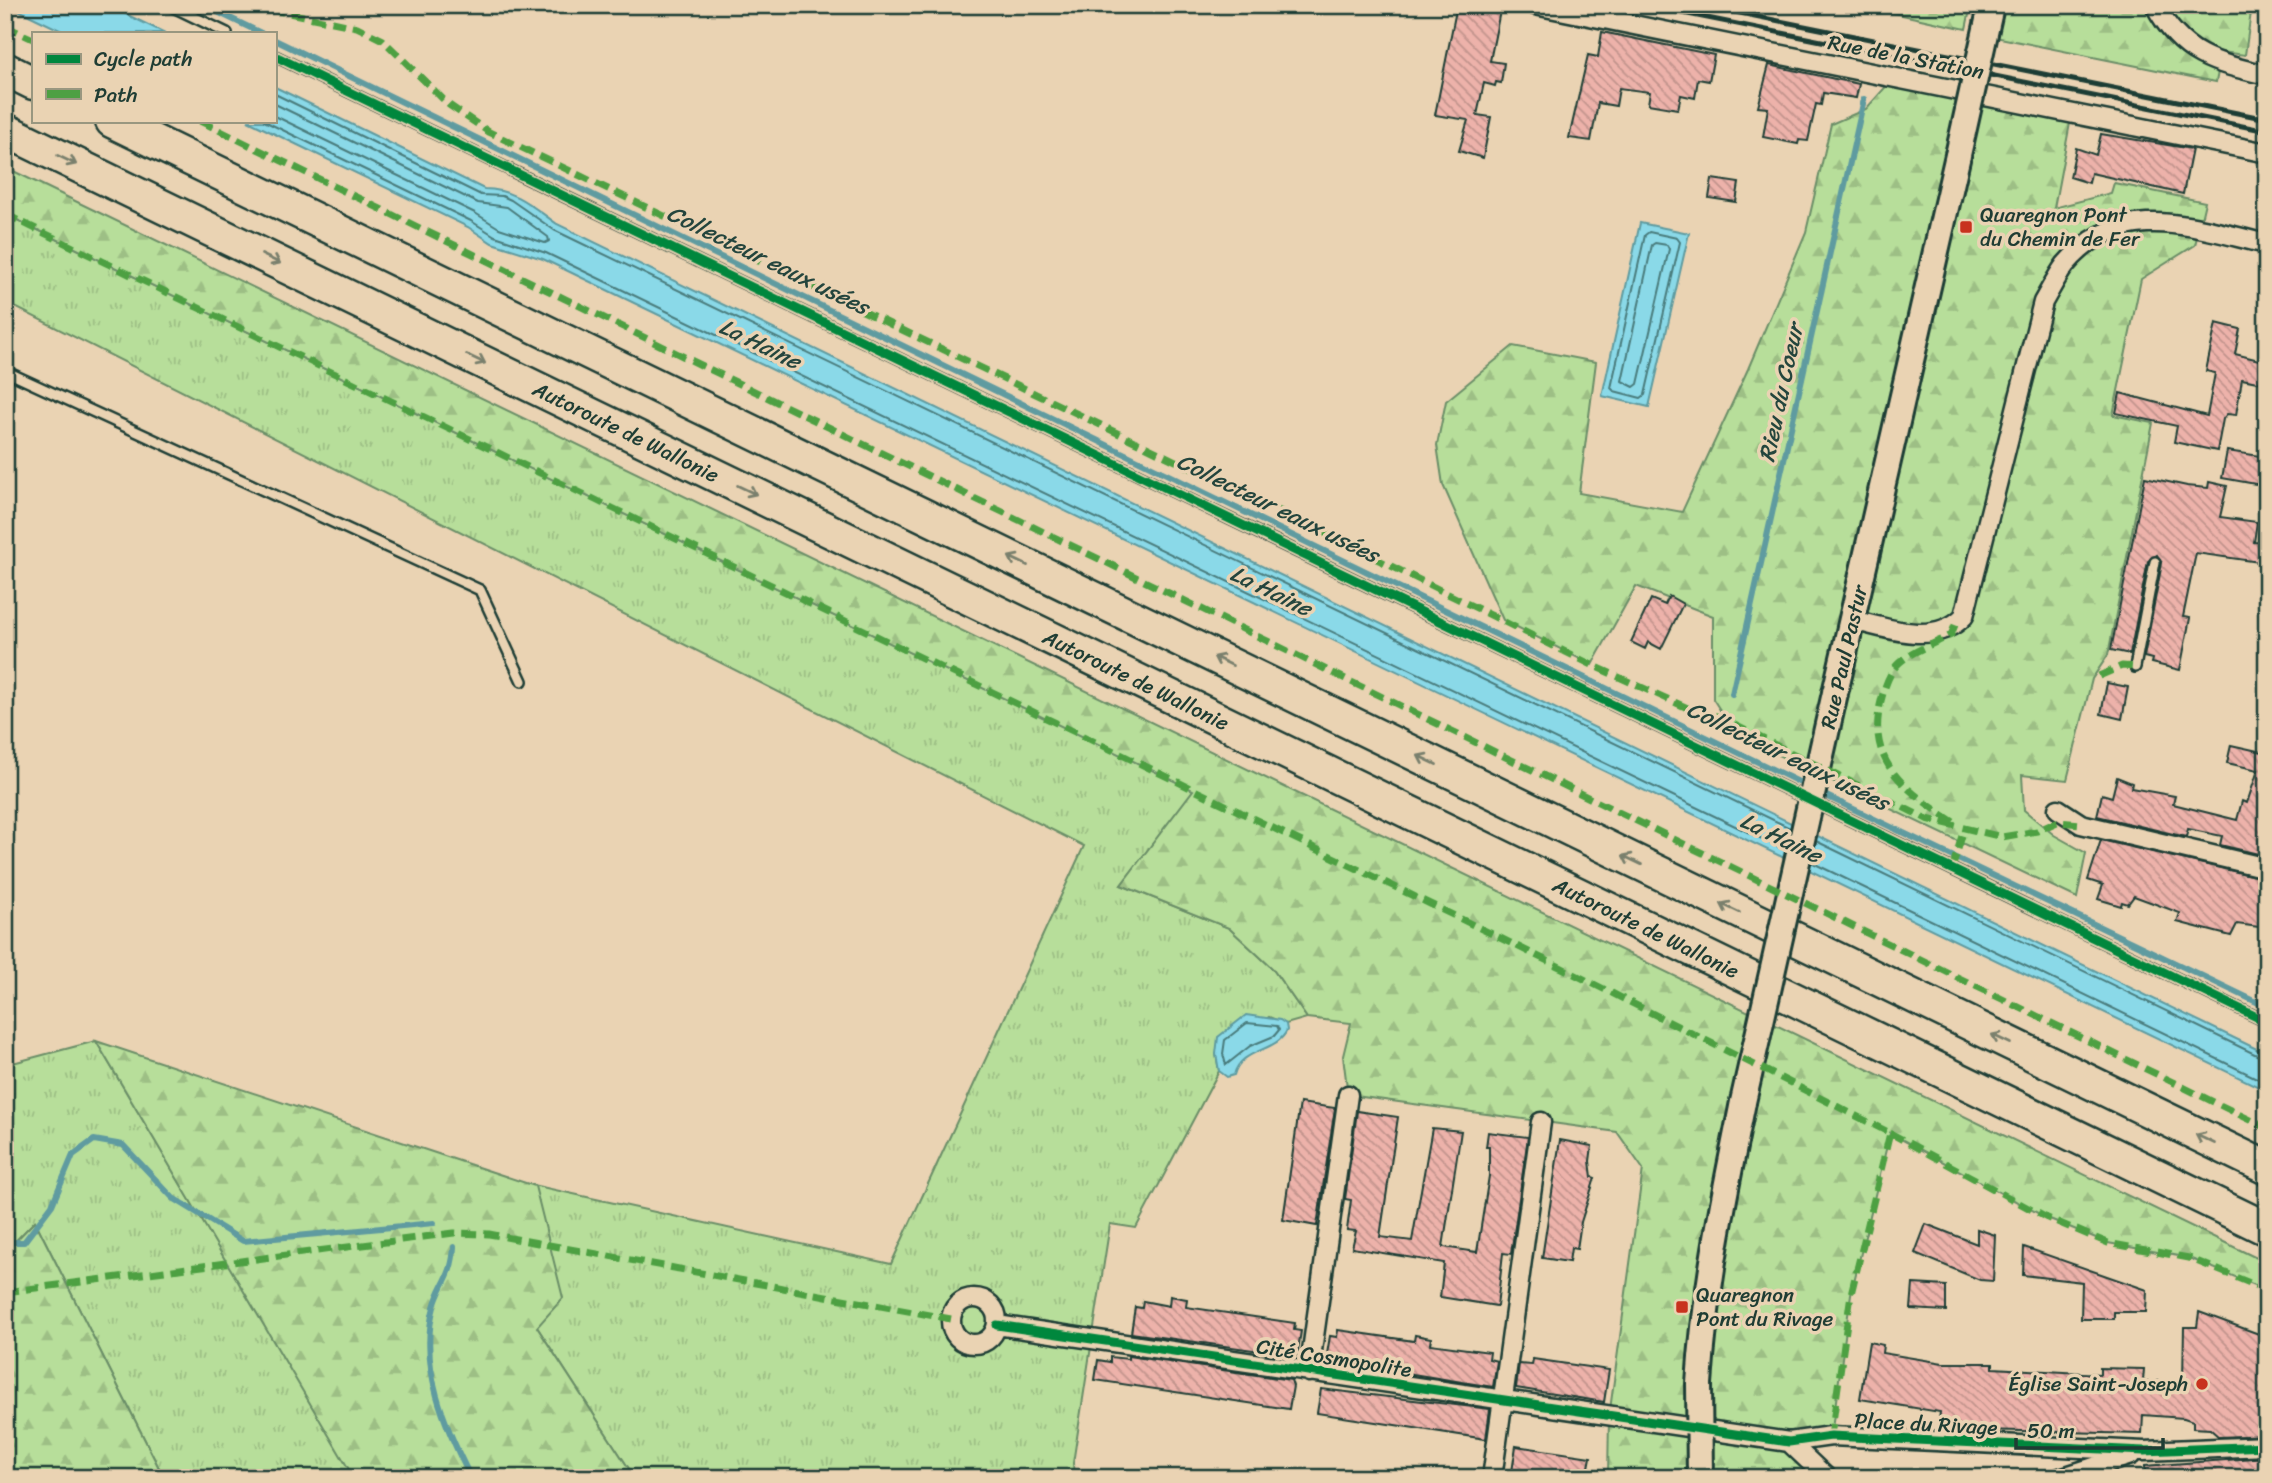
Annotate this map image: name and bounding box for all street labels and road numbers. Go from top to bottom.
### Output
street label: Rue de la Station [1825,23,1987,91]
street label: Autoroute de Wallonie [525,370,726,494]
street label: Rue Paul Pastur [1809,580,1879,733]
street label: Autoroute de Wallonie [1035,618,1236,742]
street label: Autoroute de Wallonie [1545,866,1746,990]
street label: Cité Cosmopolite [1254,1327,1414,1389]
street label: Place du Rivage [1853,1401,1999,1447]

